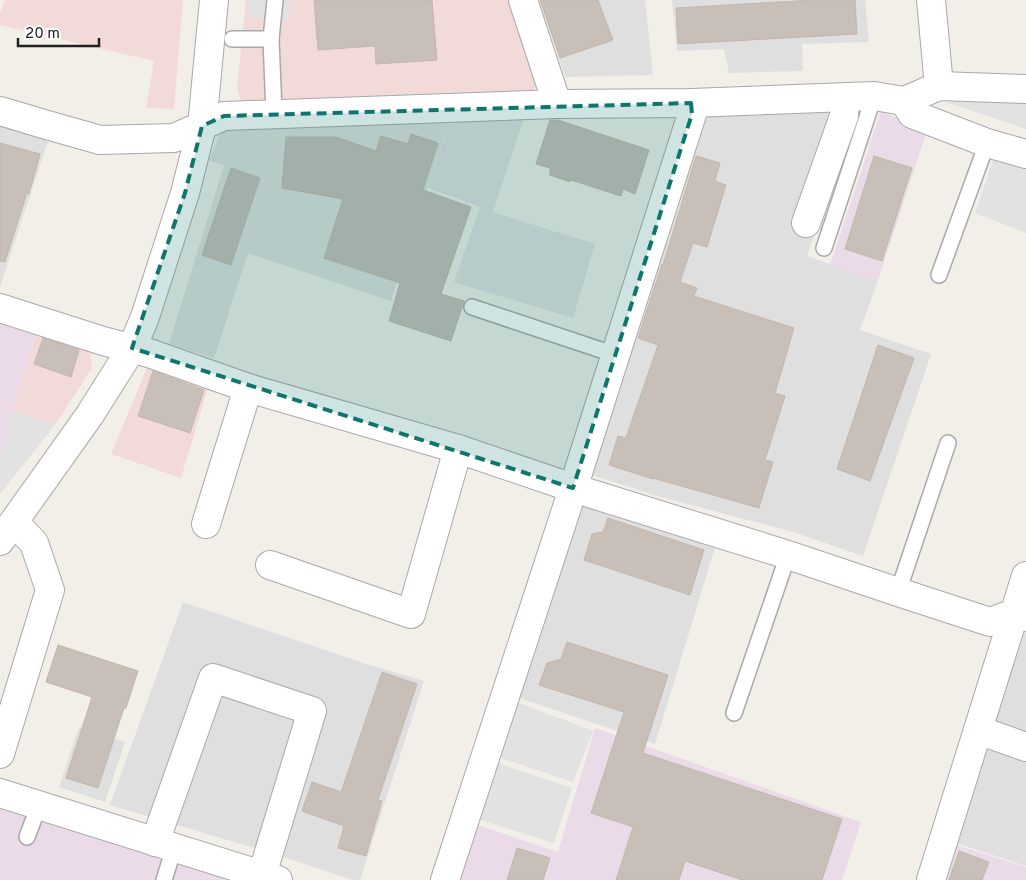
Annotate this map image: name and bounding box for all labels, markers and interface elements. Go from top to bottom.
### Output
scale bar [18,15,99,47]
text: 20 m [25,25,60,44]

